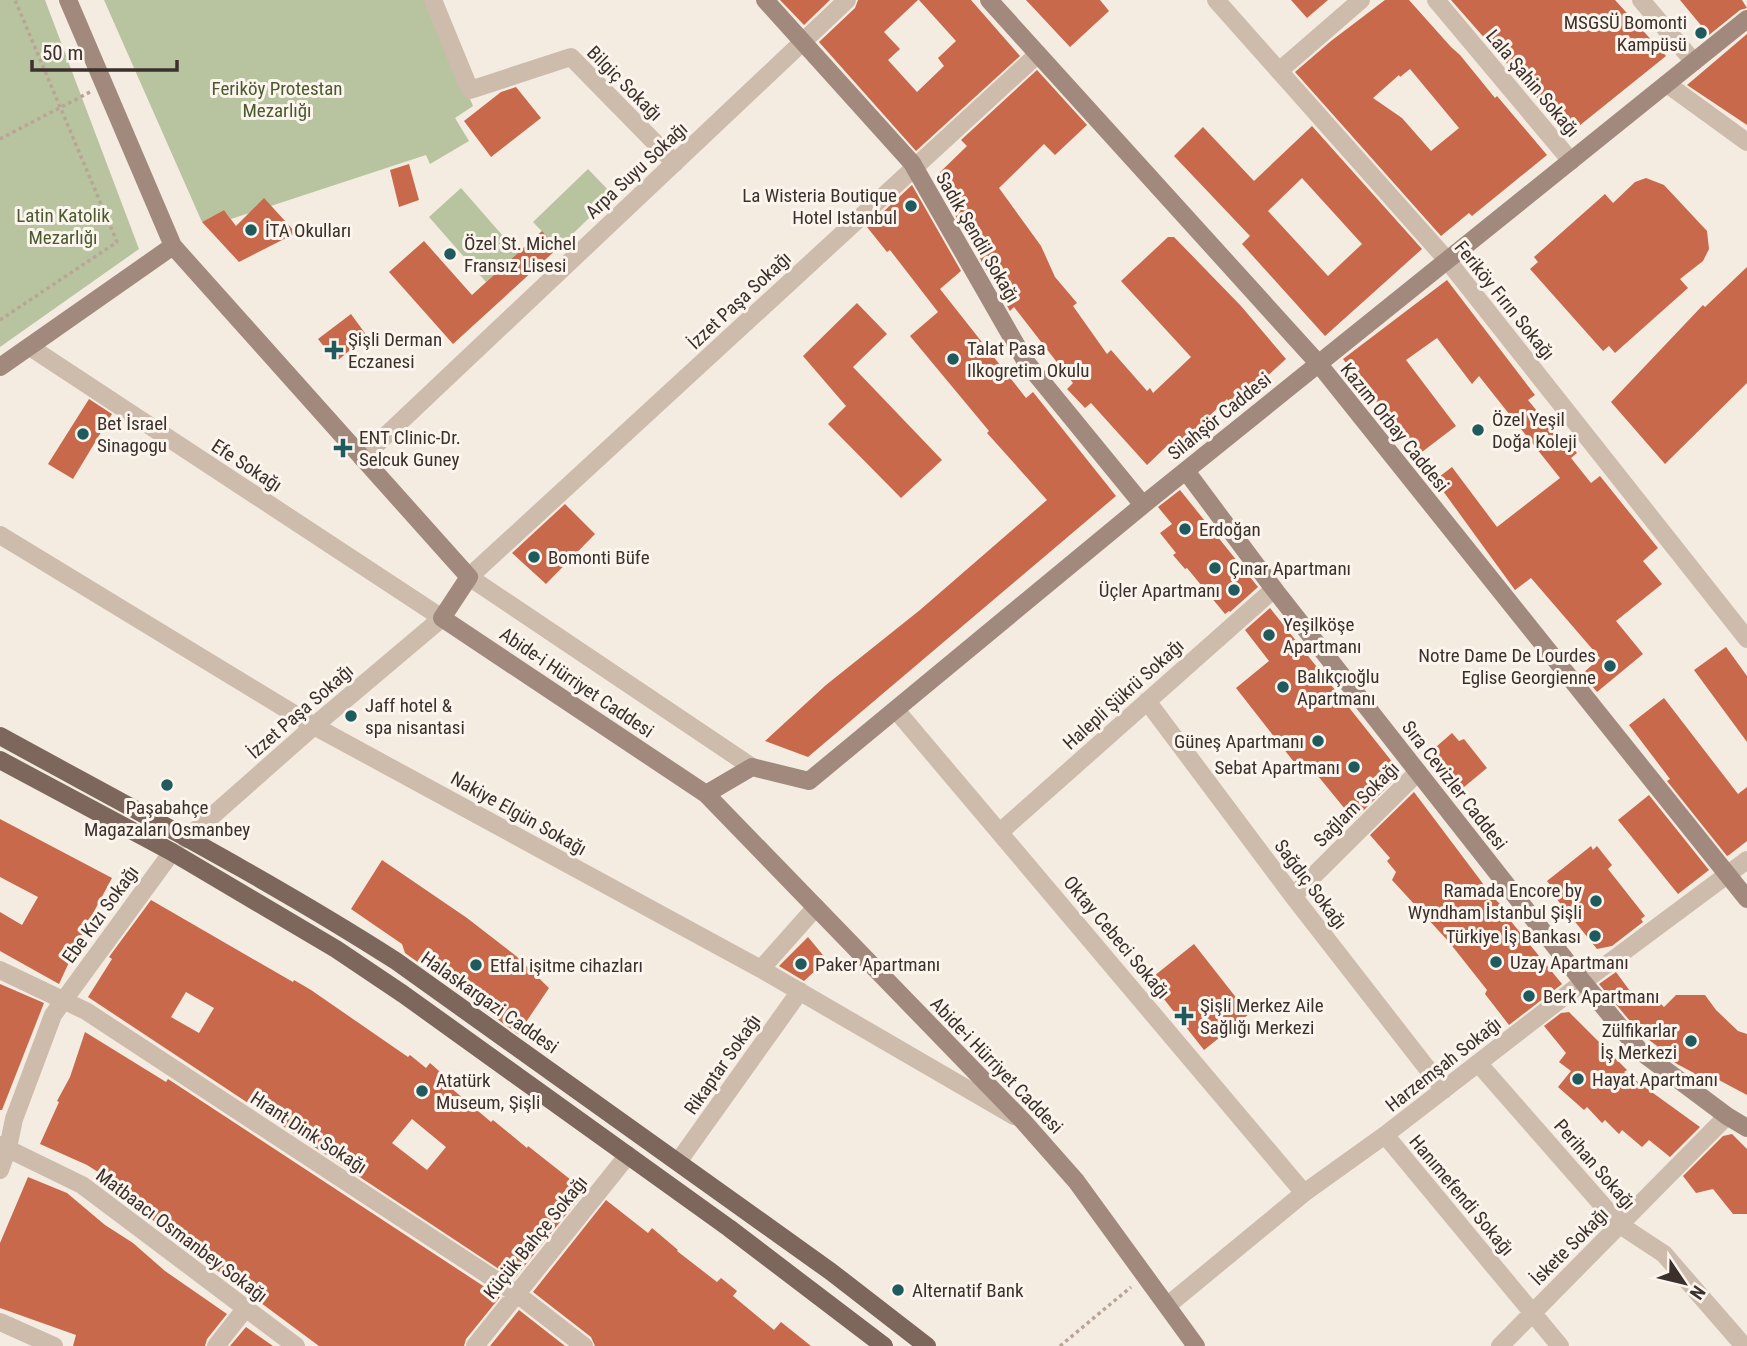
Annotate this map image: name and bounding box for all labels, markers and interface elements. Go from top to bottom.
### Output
place label: MSGSÜ Bomonti Kampüsü [1564,11,1687,56]
street label: Lala Şahin Sokağı [1481,25,1584,142]
marker: MSGSÜ Bomonti Kampüsü [1693,25,1709,41]
scale bar [32,28,177,72]
text: 50 m [42,41,83,65]
street label: Bilgiç Sokağı [582,41,667,126]
park label: Feriköy Protestan Mezarlığı [211,77,343,122]
street label: Arpa Suyu Sokağı [581,117,692,223]
street label: Sadık Şendil Sokağı [931,168,1024,307]
place label: La Wisteria Boutique Hotel Istanbul [742,184,897,229]
marker: La Wisteria Boutique Hotel Istanbul [903,198,919,214]
park label: Latin Katolik Mezarlığı [16,204,110,249]
place label: İTA Okulları [265,219,351,242]
marker: İTA Okulları [243,222,259,238]
place label: Özel St. Michel Fransız Lisesi [464,232,576,277]
street label: Feriköy Fırın Sokağı [1450,236,1560,365]
marker: Özel St. Michel Fransız Lisesi [442,246,458,262]
street label: İzzet Paşa Sokağı [683,247,796,354]
place label: Şişli Derman Eczanesi [348,328,442,373]
place label: Talat Pasa Ilkogretim Okulu [967,337,1089,382]
marker: Şişli Derman Eczanesi [326,342,342,358]
marker: Talat Pasa Ilkogretim Okulu [945,351,961,367]
street label: Kazım Orbay Caddesi [1336,358,1454,496]
street label: Silahşör Caddesi [1163,368,1275,465]
place label: Özel Yeşil Doğa Koleji [1492,408,1577,453]
place label: Bet İsrael Sinagogu [97,412,167,457]
marker: Özel Yeşil Doğa Koleji [1470,422,1486,438]
marker: Bet İsrael Sinagogu [75,426,91,442]
place label: ENT Clinic-Dr. Selcuk Guney [359,426,461,471]
street label: Efe Sokağı [207,434,286,497]
marker: ENT Clinic-Dr. Selcuk Guney [333,438,353,458]
place label: Erdoğan [1199,518,1261,541]
marker: Erdoğan [1177,521,1193,537]
place label: Bomonti Büfe [548,546,650,569]
marker: Bomonti Büfe [526,549,542,565]
place label: Çınar Apartmanı [1229,557,1351,580]
marker: Çınar Apartmanı [1207,560,1223,576]
place label: Üçler Apartmanı [1099,579,1220,602]
marker: Üçler Apartmanı [1226,582,1242,598]
place label: Yeşilköşe Apartmanı [1283,613,1361,658]
street label: Abide-i Hürriyet Caddesi [495,622,658,742]
marker: Yeşilköşe Apartmanı [1261,627,1277,643]
street label: Halepli Şükrü Sokağı [1058,634,1188,755]
place label: Notre Dame De Lourdes Eglise Georgienne [1418,644,1596,689]
marker: Notre Dame De Lourdes Eglise Georgienne [1602,658,1618,674]
street label: İzzet Paşa Sokağı [243,659,358,764]
place label: Balıkçıoğlu Apartmanı [1297,665,1379,710]
marker: Balıkçıoğlu Apartmanı [1275,679,1291,695]
place label: Jaff hotel & spa nisantasi [365,694,465,739]
marker: Jaff hotel & spa nisantasi [343,708,359,724]
street label: Sıra Cevizler Caddesi [1397,716,1512,855]
place label: Güneş Apartmanı [1174,730,1304,753]
marker: Güneş Apartmanı [1310,733,1326,749]
place label: Sebat Apartmanı [1214,756,1340,779]
street label: Sağlam Sokağı [1309,757,1404,852]
marker: Sebat Apartmanı [1346,759,1362,775]
street label: Nakiye Elgün Sokağı [447,767,591,860]
marker: Paşabahçe Magazaları Osmanbey [159,777,175,793]
place label: Paşabahçe Magazaları Osmanbey [84,796,250,841]
street label: Sağdıç Sokağı [1269,835,1352,934]
street label: Ebe Kızı Sokağı [57,861,144,968]
street label: Oktay Cebeci Sokağı [1059,871,1175,1003]
place label: Ramada Encore by Wyndham İstanbul Şişli [1408,879,1582,924]
marker: Ramada Encore by Wyndham İstanbul Şişli [1588,893,1604,909]
place label: Türkiye İş Bankası [1446,925,1581,948]
marker: Türkiye İş Bankası [1587,928,1603,944]
street label: Halaskargazi Caddesi [417,946,563,1058]
place label: Uzay Apartmanı [1510,951,1629,974]
place label: Paker Apartmanı [815,953,940,976]
place label: Etfal işitme cihazları [490,954,643,977]
marker: Uzay Apartmanı [1488,954,1504,970]
marker: Paker Apartmanı [793,956,809,972]
marker: Etfal işitme cihazları [468,957,484,973]
place label: Berk Apartmanı [1543,985,1659,1008]
marker: Berk Apartmanı [1521,988,1537,1004]
street label: Abide-i Hürriyet Caddesi [926,992,1068,1138]
place label: Şişli Merkez Aile Sağlığı Merkezi [1200,994,1324,1039]
marker: Şişli Merkez Aile Sağlığı Merkezi [1174,1006,1194,1026]
street label: Rikaptar Sokağı [679,1010,765,1119]
street label: Harzemşah Sokağı [1381,1012,1506,1117]
place label: Zülfikarlar İş Merkezi [1600,1019,1677,1064]
marker: Zülfikarlar İş Merkezi [1683,1033,1699,1049]
place label: Hayat Apartmanı [1592,1068,1718,1091]
place label: Atatürk Museum, Şişli [436,1069,540,1114]
marker: Hayat Apartmanı [1570,1071,1586,1087]
marker: Atatürk Museum, Şişli [414,1083,430,1099]
street label: Hrant Dink Sokağı [246,1086,371,1178]
street label: Perihan Sokağı [1549,1114,1640,1214]
street label: Hanımefendi Sokağı [1404,1130,1519,1260]
street label: Matbaacı Osmanbey Sokağı [92,1164,272,1307]
street label: Küçük Bahçe Sokağı [479,1171,592,1304]
street label: İskete Sokağı [1526,1203,1613,1290]
north arrow [1649,1248,1719,1318]
place label: Alternatif Bank [912,1279,1024,1302]
text: N [1685,1281,1710,1304]
marker: Alternatif Bank [890,1282,906,1298]

